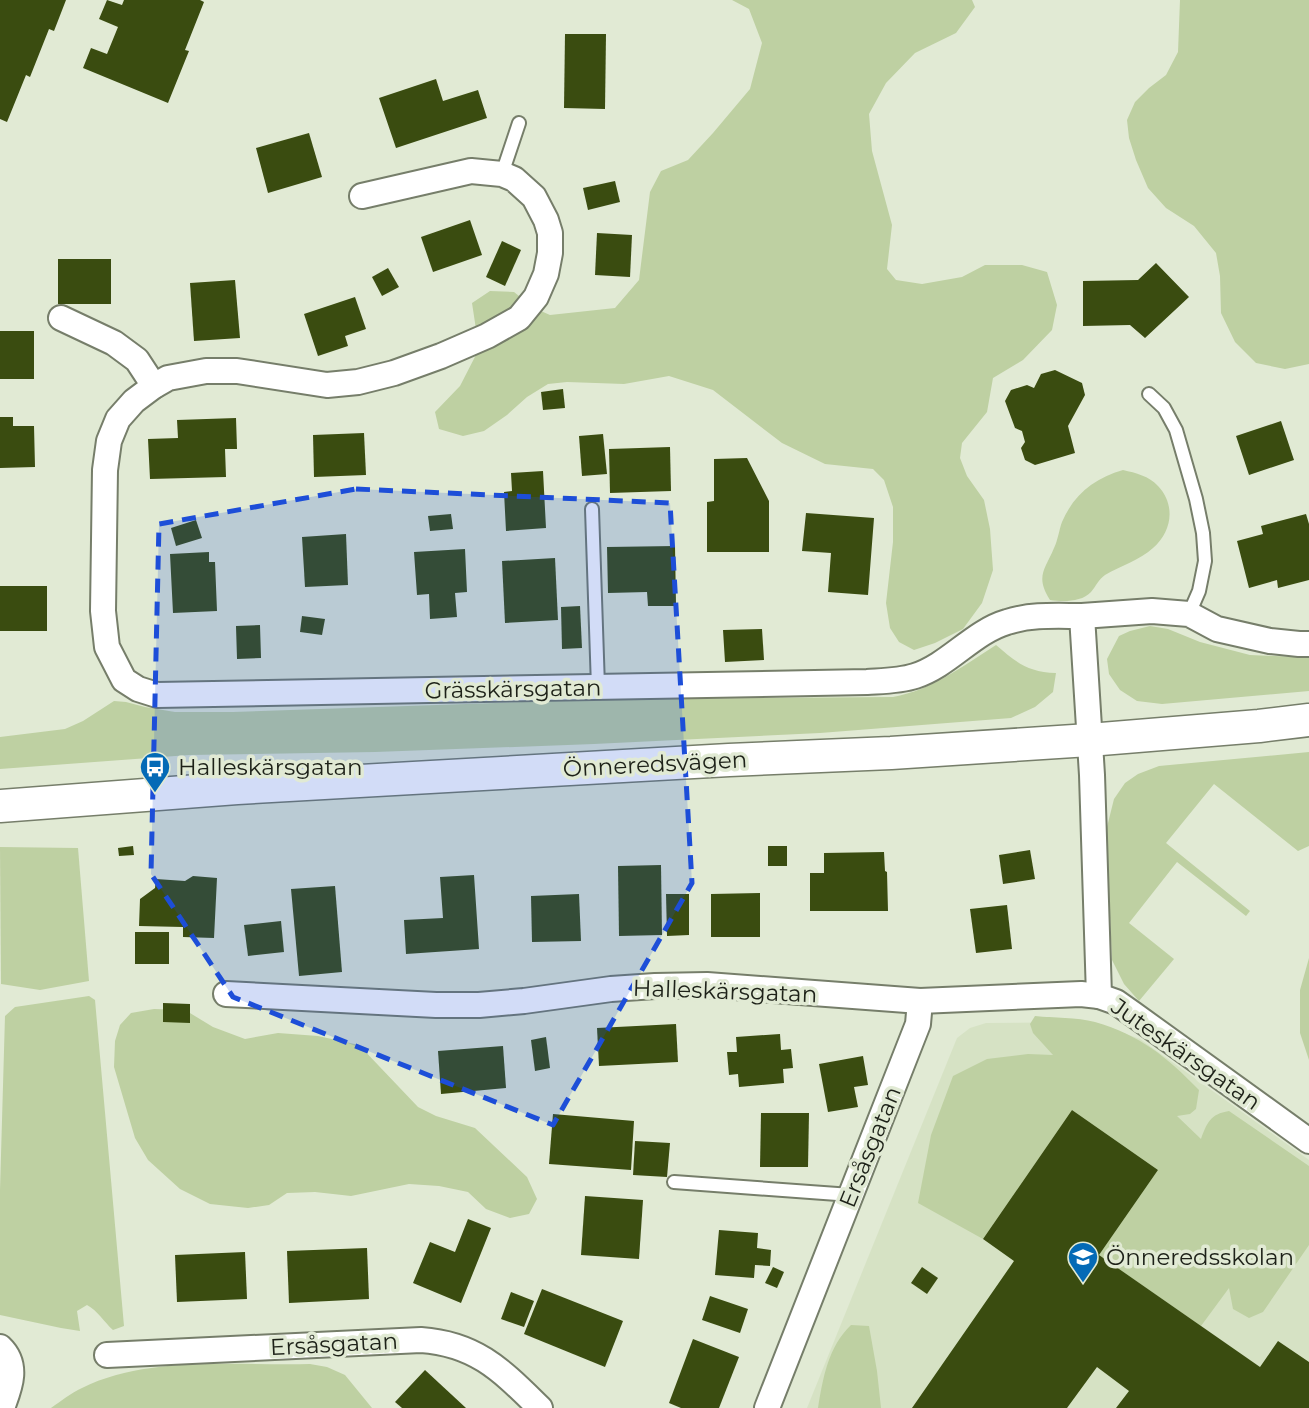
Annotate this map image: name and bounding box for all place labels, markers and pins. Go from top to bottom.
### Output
bus stop icon: Halleskärsgatan [138,750,172,794]
place label: Halleskärsgatan [178,753,363,781]
school or university icon: Önneredsskolan [1066,1240,1100,1284]
place label: Önneredsskolan [1106,1243,1294,1271]

